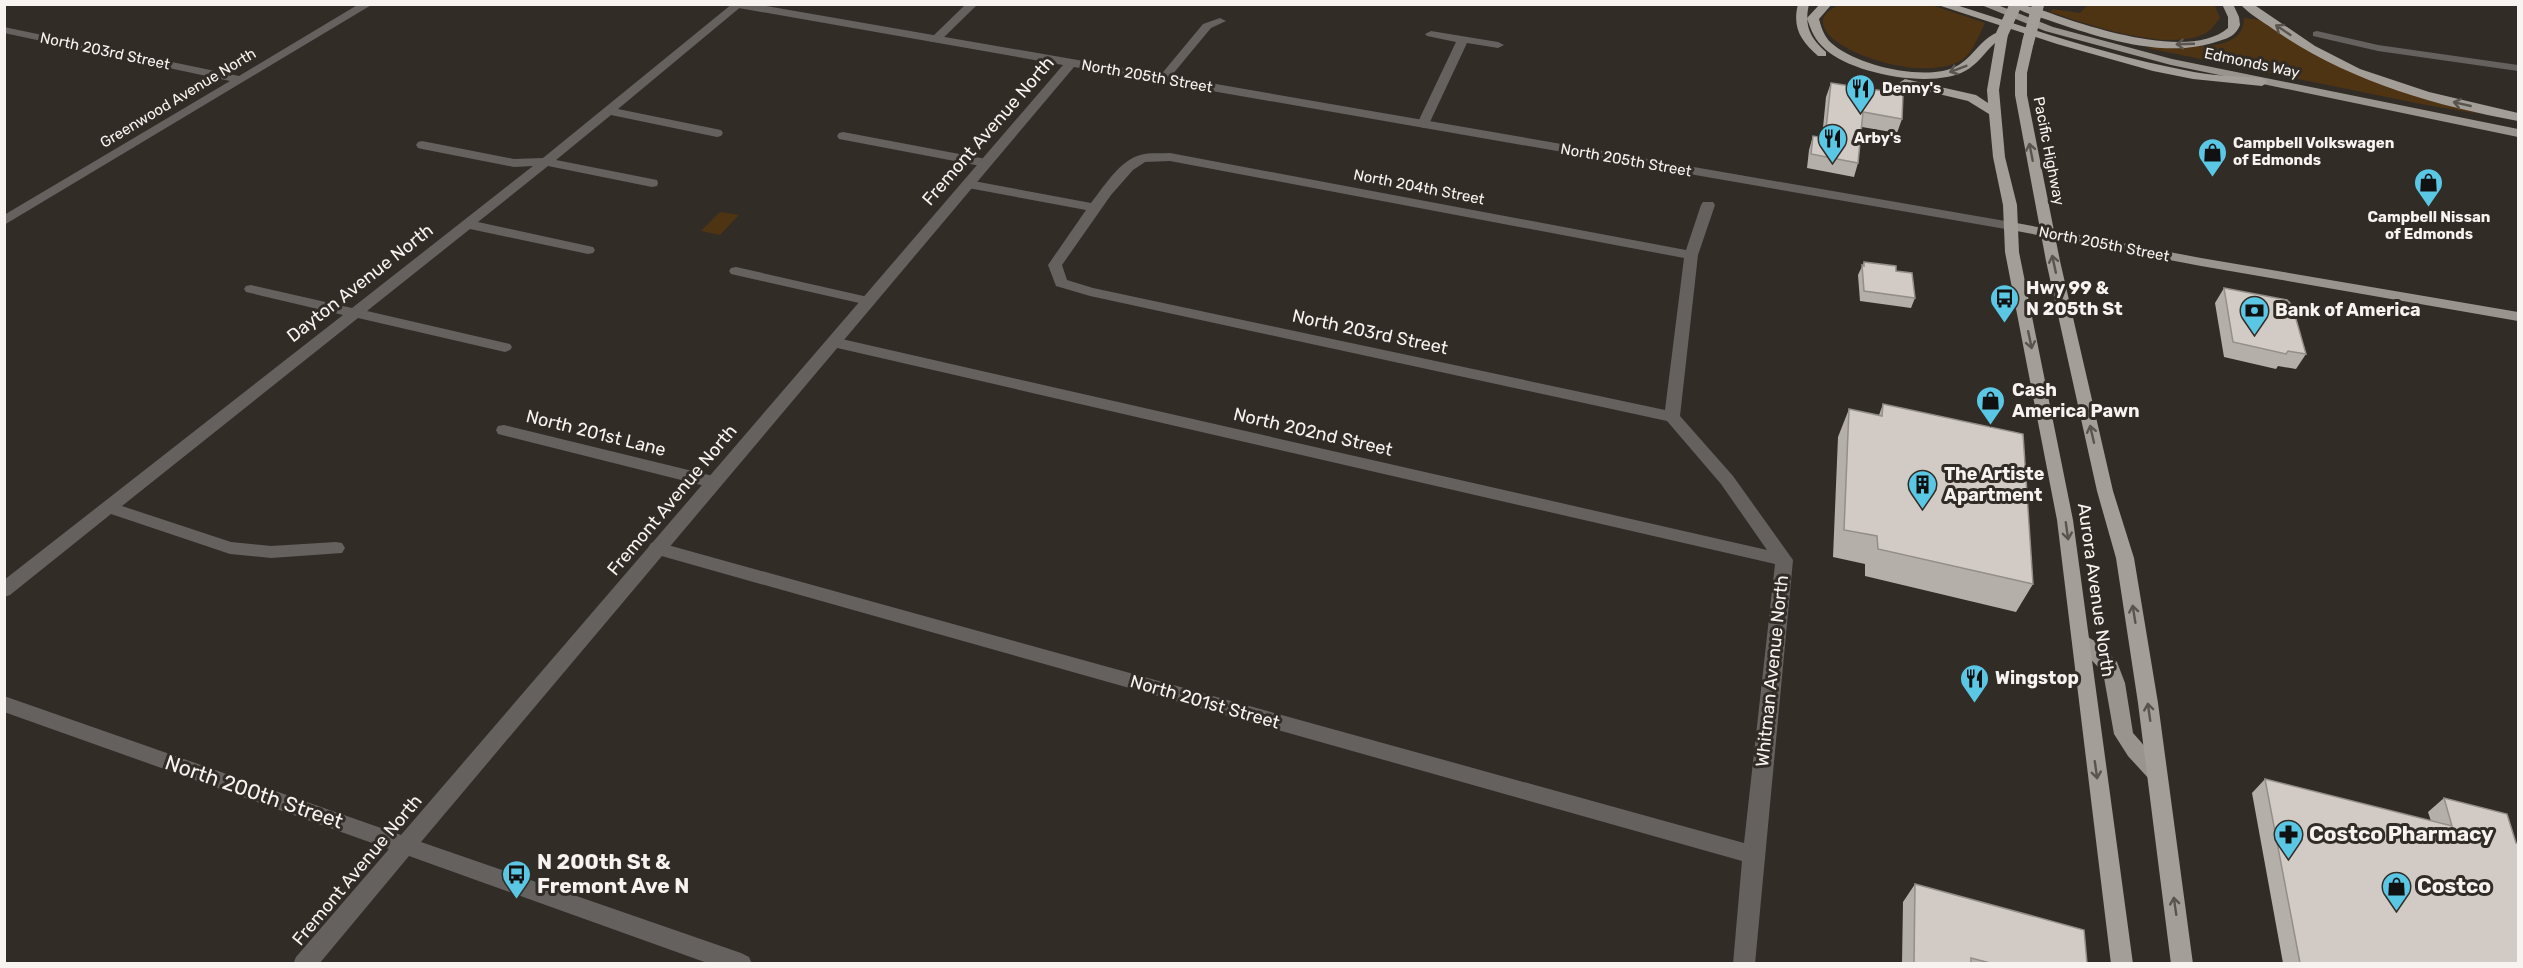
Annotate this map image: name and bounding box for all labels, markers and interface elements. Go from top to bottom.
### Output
one-way arrow [2275,24,2291,36]
street label: North 203rd Street [38,28,172,74]
one-way arrow [2176,38,2196,49]
street label: Greenwood Avenue North [97,44,259,152]
street label: Edmonds Way [2203,44,2301,82]
street label: Fremont Avenue North [917,52,1059,210]
street label: North 205th Street [1080,56,1214,96]
one-way arrow [1950,64,1968,75]
restaurant icon: Denny's [1845,72,1877,114]
place label: Denny's [1882,79,1941,97]
street label: Pacific Highway [2030,95,2068,207]
one-way arrow [2452,97,2471,109]
restaurant icon: Arby's [1817,122,1849,164]
place label: Arby's [1854,129,1901,147]
place label: Campbell Volkswagen of Edmonds [2233,134,2394,169]
shop icon: Campbell Volkswagen of Edmonds [2196,136,2228,178]
street label: North 205th Street [1559,140,1693,180]
one-way arrow [2025,143,2036,163]
street label: North 204th Street [1352,165,1486,209]
shop icon: Campbell Nissan of Edmonds [2413,166,2445,208]
place label: Campbell Nissan of Edmonds [2368,208,2490,243]
street label: Dayton Avenue North [283,219,437,347]
street label: North 205th Street [2037,223,2171,266]
one-way arrow [2047,255,2059,274]
place label: Hwy 99 & N 205th St [2026,277,2123,320]
bus stop icon: Hwy 99 & N 205th St [1989,282,2021,324]
bank icon: Bank of America [2238,294,2270,336]
place label: Bank of America [2275,299,2421,321]
street label: North 203rd Street [1290,305,1450,359]
one-way arrow [2025,329,2036,349]
place label: Cash America Pawn [2012,379,2140,422]
shop icon: Cash America Pawn [1975,384,2007,426]
street label: North 202nd Street [1231,403,1395,461]
street label: North 201st Lane [524,405,668,461]
street label: Fremont Avenue North [602,420,742,580]
one-way arrow [2086,425,2098,444]
place label: The Artiste Apartment [1944,463,2045,506]
building icon: The Artiste Apartment [1907,468,1939,510]
street label: Aurora Avenue North [2073,502,2119,678]
one-way arrow [2062,521,2073,541]
street label: Whitman Avenue North [1751,574,1793,768]
one-way arrow [2128,604,2139,624]
restaurant icon: Wingstop [1958,662,1990,704]
place label: Wingstop [1995,667,2079,689]
street label: North 201st Street [1128,670,1282,734]
one-way arrow [2143,703,2154,723]
street label: North 200th Street [162,749,346,834]
one-way arrow [2091,759,2102,779]
street label: Fremont Avenue North [287,790,427,950]
pharmacy icon: Costco Pharmacy [2272,818,2304,860]
place label: Costco Pharmacy [2309,821,2494,846]
place label: N 200th St & Fremont Ave N [537,849,689,898]
bus stop icon: N 200th St & Fremont Ave N [500,858,532,900]
shop icon: Costco [2380,870,2412,912]
place label: Costco [2417,873,2491,898]
one-way arrow [2169,896,2180,916]

